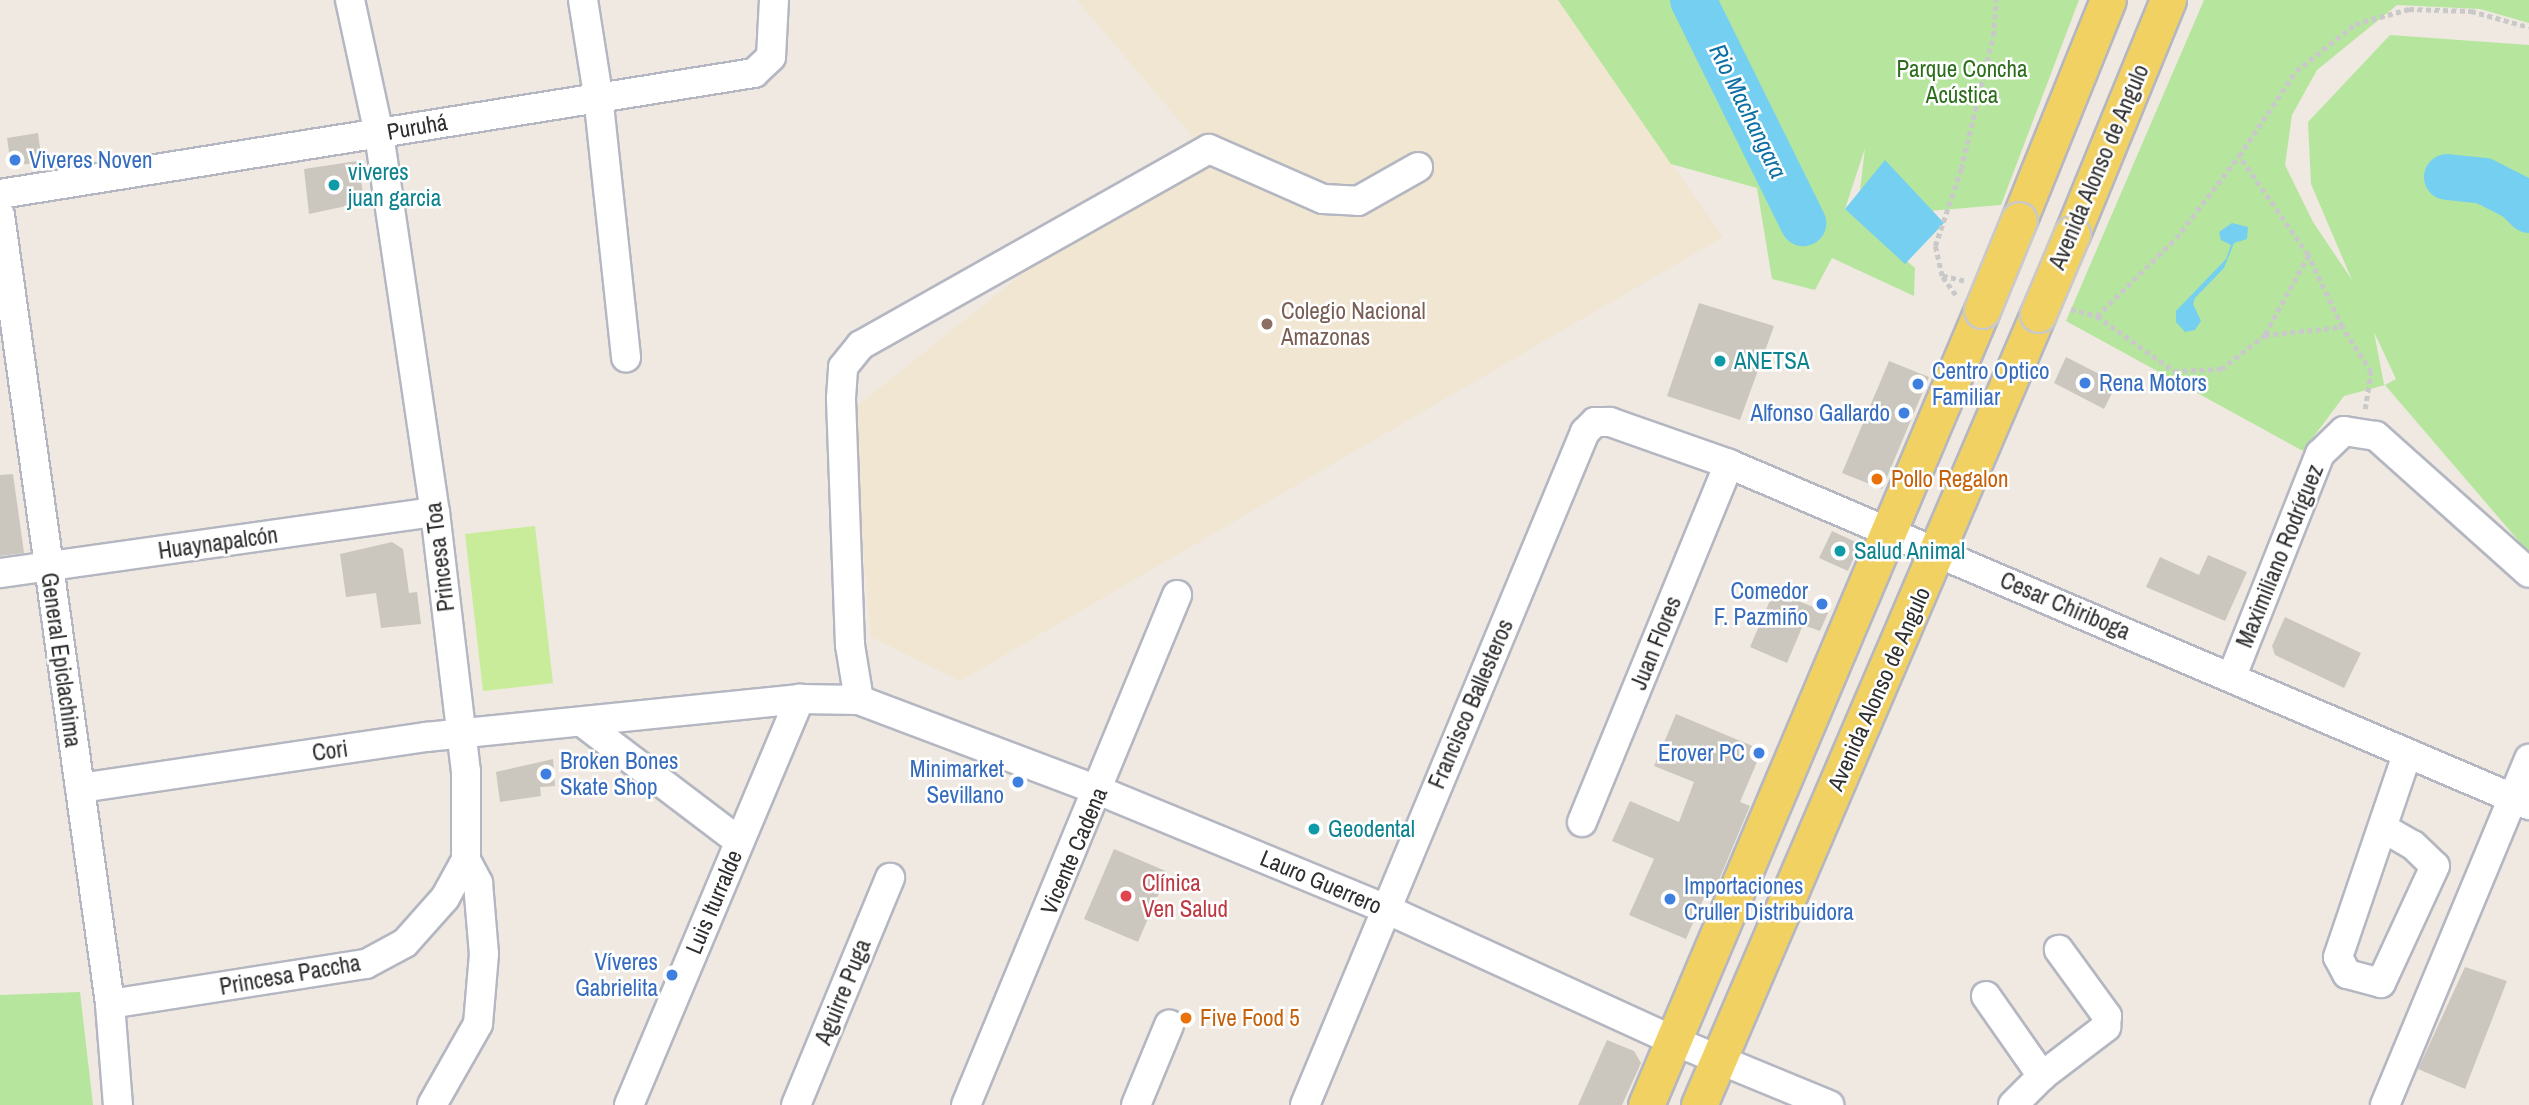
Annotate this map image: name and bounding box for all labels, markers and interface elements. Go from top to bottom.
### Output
water label: Rio Machangara [1703,39,1793,183]
park label: Parque Concha Acústica [1896,55,2028,109]
street label: Avenida Alonso de Angulo [2043,59,2155,275]
street label: Puruhá [385,108,449,146]
place label: Viveres Noven [29,146,152,174]
marker: Viveres Noven [7,152,23,168]
place label: viveres juan garcia [348,158,441,212]
marker: viveres juan garcia [326,177,342,193]
place label: Colegio Nacional Amazonas [1281,297,1426,351]
marker: Colegio Nacional Amazonas [1259,316,1275,332]
place label: ANETSA [1734,347,1809,375]
marker: ANETSA [1712,353,1728,369]
place label: Centro Optico Familiar [1932,357,2049,411]
place label: Rena Motors [2099,369,2207,397]
marker: Rena Motors [2077,375,2093,391]
marker: Centro Optico Familiar [1910,376,1926,392]
place label: Alfonso Gallardo [1751,399,1890,427]
marker: Alfonso Gallardo [1896,405,1912,421]
street label: Maximiliano Rodríguez [2231,460,2329,652]
place label: Pollo Regalon [1891,465,2008,493]
marker: Pollo Regalon [1869,471,1885,487]
street label: Princesa Toa [420,501,460,613]
street label: Huaynapalcón [156,521,280,565]
place label: Salud Animal [1854,537,1966,565]
marker: Salud Animal [1832,543,1848,559]
street label: Cesar Chiriboga [1996,566,2134,646]
street label: General Epiclachima [35,571,87,749]
place label: Comedor F. Pazmiño [1714,577,1808,631]
street label: Avenida Alonso de Angulo [1821,582,1937,796]
street label: Juan Flores [1625,592,1687,694]
marker: Comedor F. Pazmiño [1814,596,1830,612]
street label: Francisco Ballesteros [1423,615,1519,793]
street label: Cori [310,735,350,767]
place label: Erover PC [1658,739,1745,767]
marker: Erover PC [1751,745,1767,761]
place label: Broken Bones Skate Shop [560,747,678,801]
place label: Minimarket Sevillano [910,755,1004,809]
marker: Broken Bones Skate Shop [538,766,554,782]
marker: Minimarket Sevillano [1010,774,1026,790]
street label: Vicente Cadena [1035,784,1113,918]
place label: Geodental [1328,815,1415,843]
marker: Geodental [1306,821,1322,837]
street label: Lauro Guerrero [1256,844,1386,920]
street label: Luis Iturralde [680,846,748,958]
place label: Clínica Ven Salud [1142,869,1228,923]
place label: Importaciones Cruller Distribuidora [1684,872,1854,926]
marker: Clínica Ven Salud [1116,886,1136,906]
marker: Importaciones Cruller Distribuidora [1662,891,1678,907]
street label: Aguirre Puga [809,935,877,1049]
place label: Víveres Gabrielita [575,948,658,1002]
street label: Princesa Paccha [217,949,363,1001]
marker: Víveres Gabrielita [664,967,680,983]
place label: Five Food 5 [1200,1004,1300,1032]
marker: Five Food 5 [1178,1010,1194,1026]

